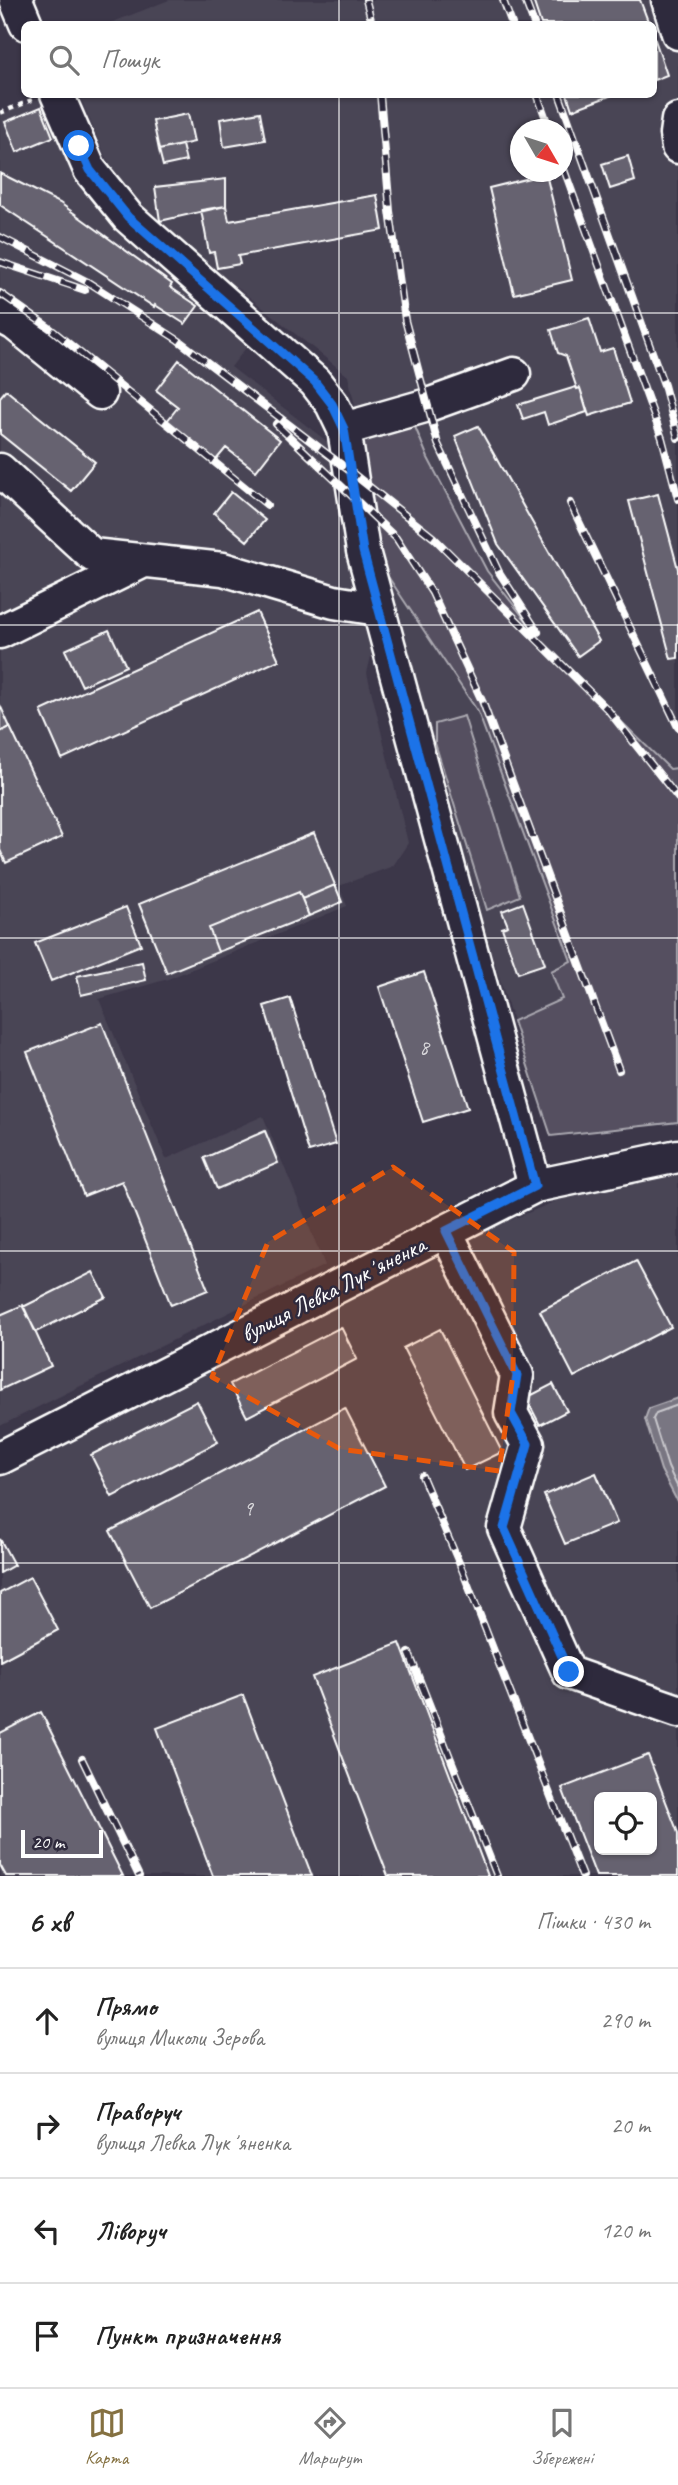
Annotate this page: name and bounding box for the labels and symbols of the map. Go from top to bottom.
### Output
north arrow [510,119,573,182]
route start [63,130,94,161]
house number: 8 [419,1034,431,1060]
street label: вулиця Левка Лукʼяненка [236,1228,432,1349]
house number: 9 [243,1495,254,1521]
route end [553,1656,584,1687]
scale bar [21,1827,103,1859]

